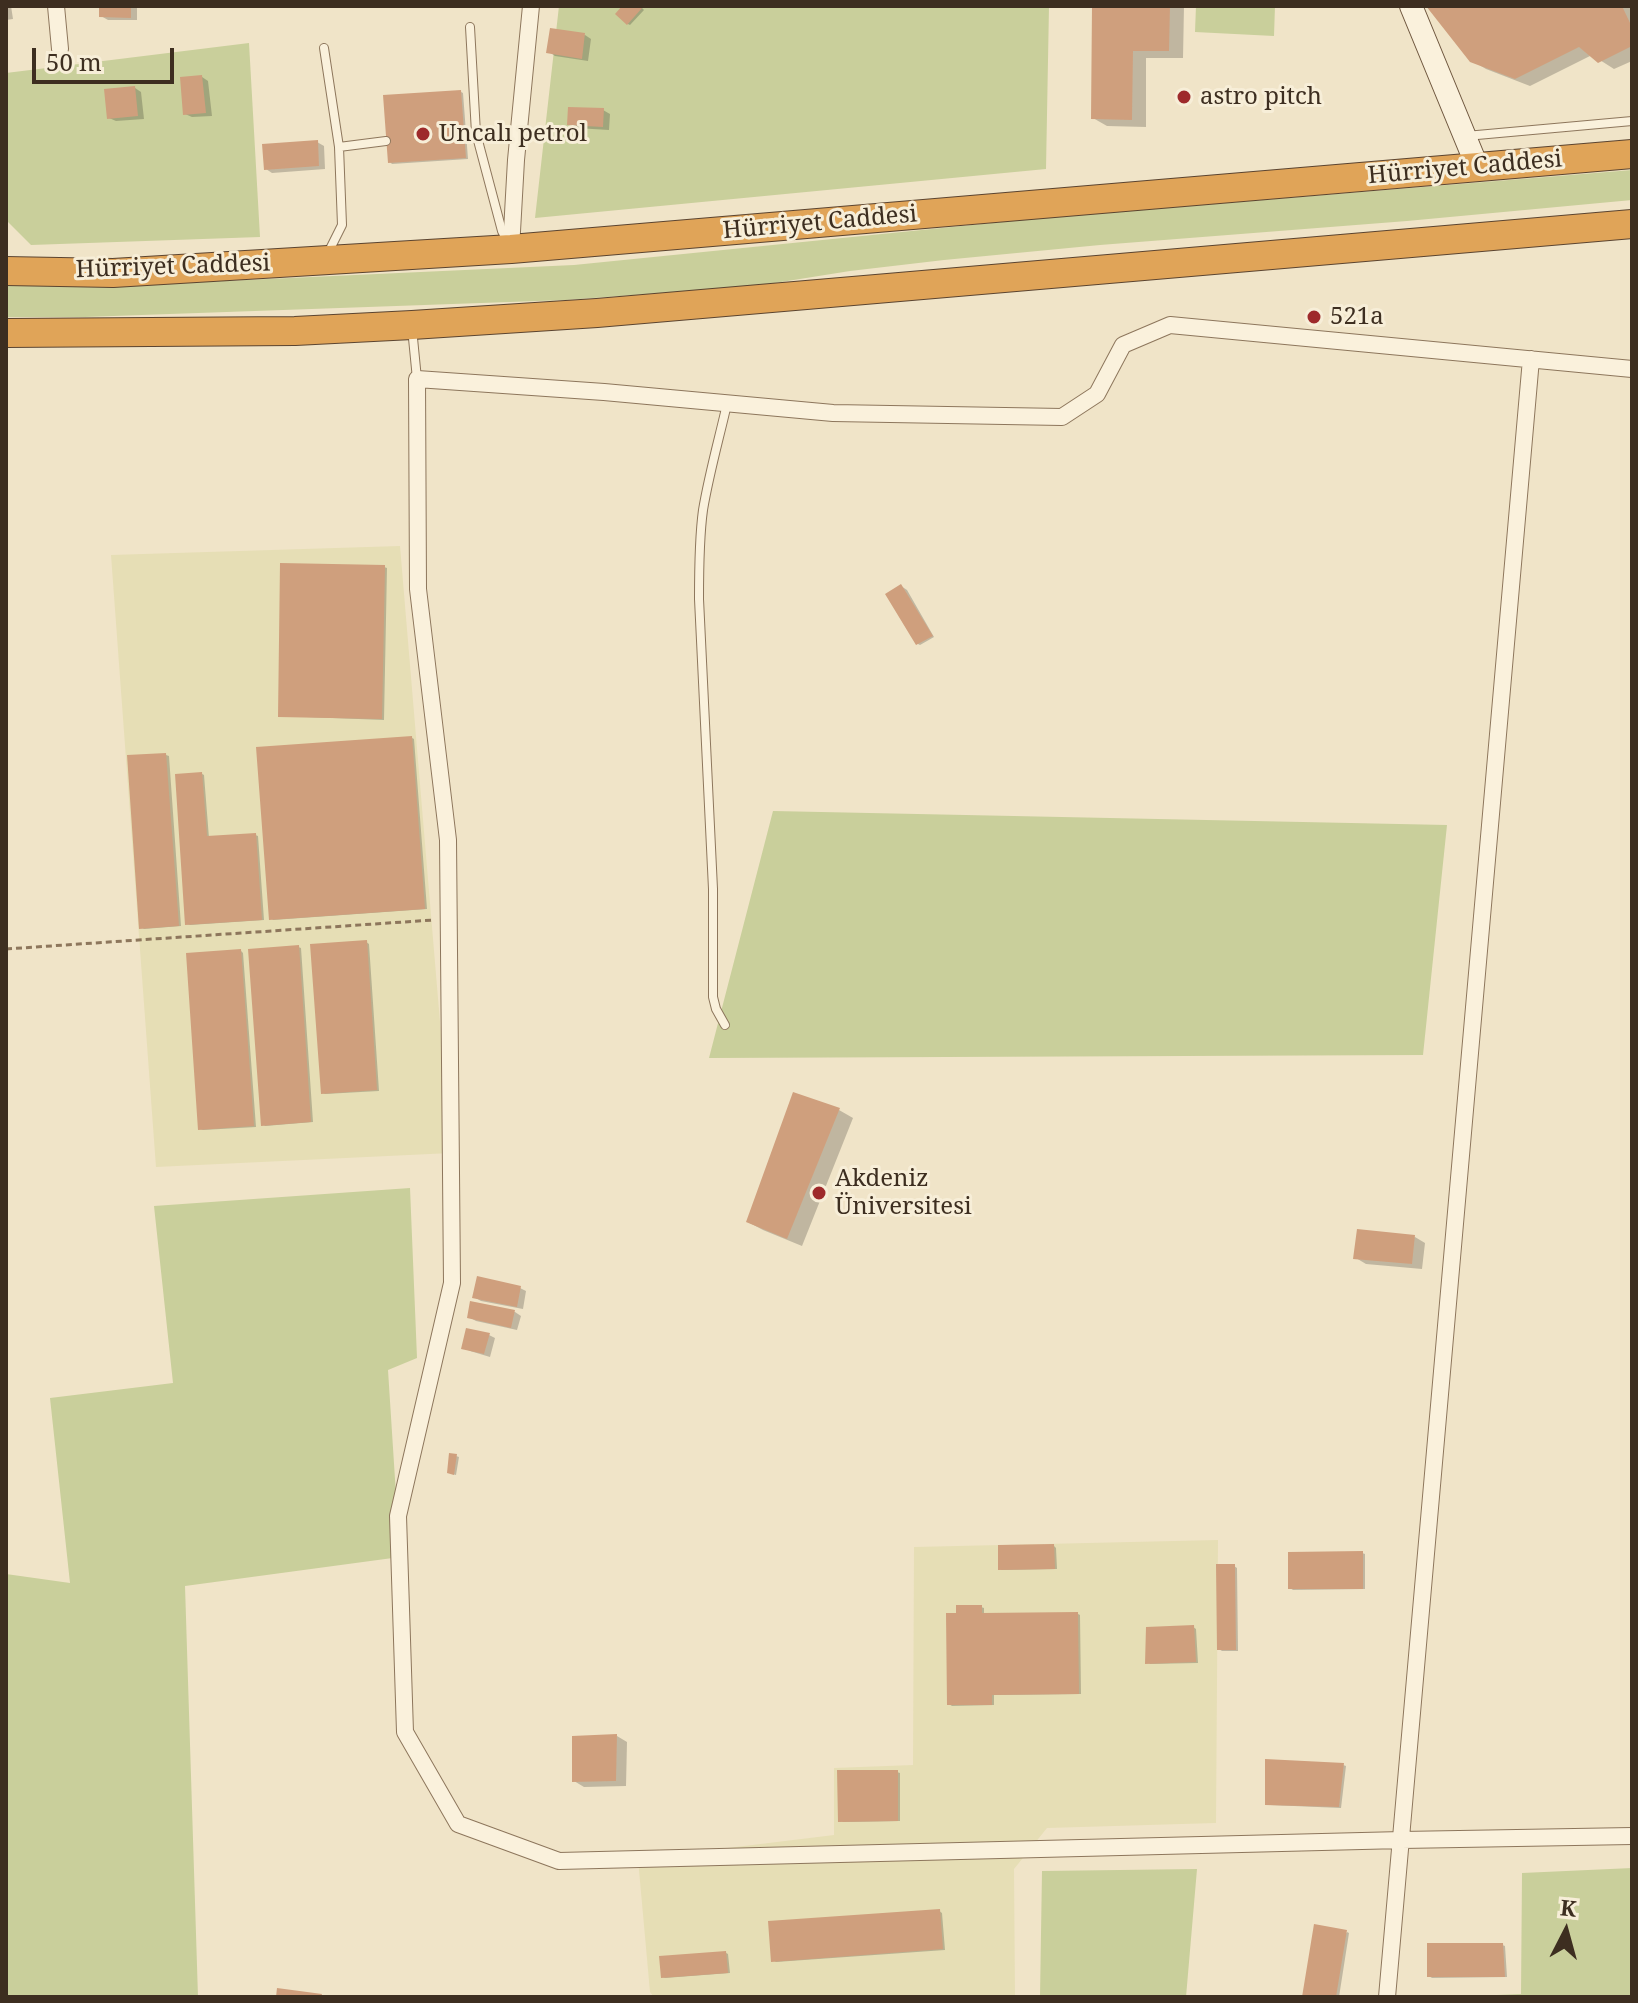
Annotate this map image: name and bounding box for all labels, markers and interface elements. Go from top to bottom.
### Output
scale bar [36,32,178,82]
text: 50 m [46,45,102,78]
place label: astro pitch [1200,83,1322,111]
marker: astro pitch [1175,88,1193,106]
place label: Uncalı petrol [439,120,587,148]
marker: Uncalı petrol [414,125,432,143]
street label: Hürriyet Caddesi [1367,145,1563,191]
street label: Hürriyet Caddesi [722,200,918,246]
street label: Hürriyet Caddesi [75,249,271,285]
place label: 521a [1330,303,1384,331]
marker: 521a [1305,308,1323,326]
place label: Akdeniz Üniversitesi [835,1165,972,1221]
marker: Akdeniz Üniversitesi [810,1184,828,1202]
north arrow [1526,1891,1606,1971]
text: K [1559,1891,1578,1923]

